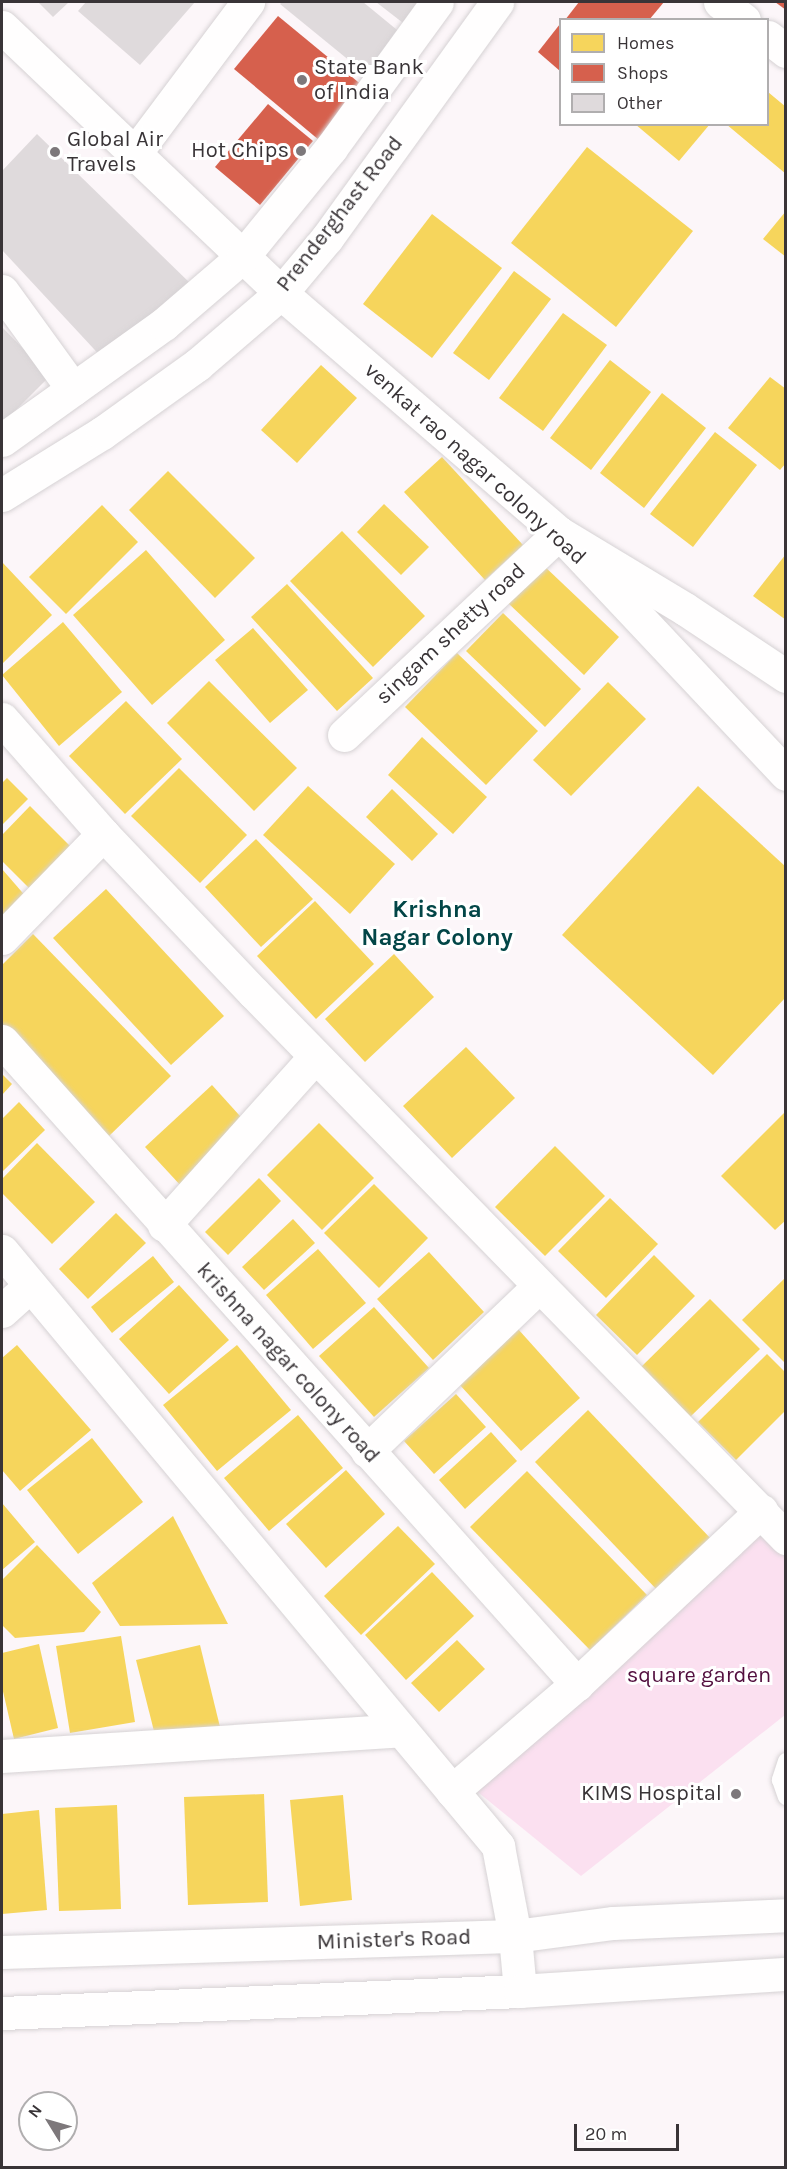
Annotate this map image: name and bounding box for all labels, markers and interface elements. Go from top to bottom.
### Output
legend [559,18,769,126]
text: Homes [617,32,674,54]
place label: State Bank of India [314,54,424,106]
text: Shops [617,62,669,84]
marker: State Bank of India [295,73,309,87]
text: Other [617,92,662,114]
place label: Global Air Travels [67,126,163,178]
street label: Prenderghast Road [271,131,409,297]
place label: Hot Chips [191,138,289,164]
marker: Hot Chips [294,144,308,158]
marker: Global Air Travels [48,145,62,159]
street label: venkat rao nagar colony road [359,357,591,571]
street label: singam shetty road [371,558,531,710]
district label: Krishna Nagar Colony [361,896,513,952]
street label: krishna nagar colony road [191,1257,385,1469]
park label: square garden [627,1663,771,1689]
place label: KIMS Hospital [581,1781,722,1807]
marker: KIMS Hospital [727,1785,745,1803]
street label: Minister's Road [316,1924,472,1956]
north arrow [18,2091,78,2151]
text: N [24,2101,46,2121]
scale bar [577,2112,682,2150]
text: 20 m [585,2123,627,2145]

